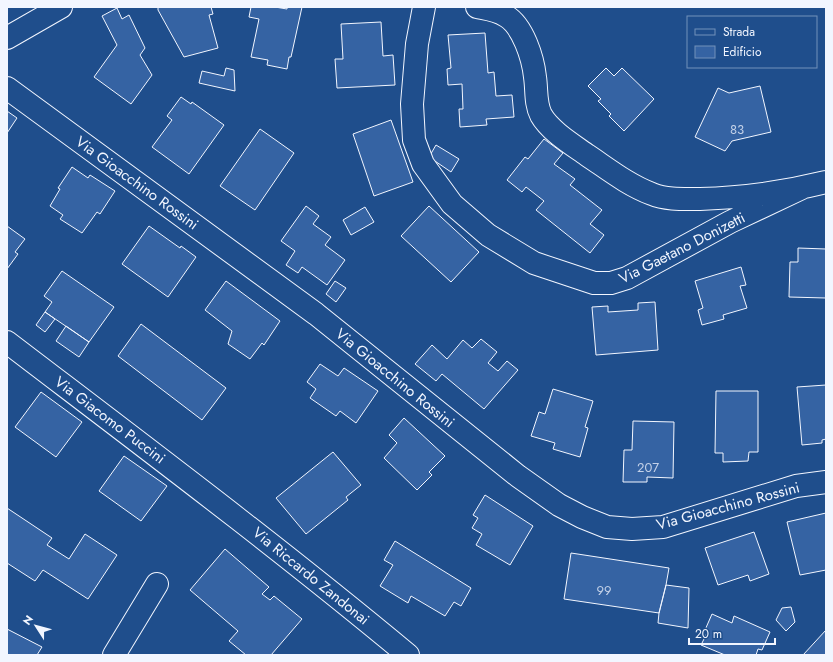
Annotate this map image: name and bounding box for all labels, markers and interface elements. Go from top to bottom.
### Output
legend [687,16,817,68]
text: Strada [723,23,755,41]
text: Edificio [723,43,762,61]
house number: 83 [730,120,744,139]
street label: Via Gioacchino Rossini [71,131,203,235]
street label: Via Gaetano Donizetti [615,207,749,289]
street label: Via Gioacchino Rossini [331,323,459,433]
street label: Via Giacomo Puccini [50,371,170,469]
house number: 207 [637,458,659,477]
street label: Via Gioacchino Rossini [654,476,802,536]
street label: Via Riccardo Zandonai [248,522,374,630]
house number: 99 [597,581,611,600]
north arrow [16,606,56,646]
text: N [19,612,37,628]
scale bar [689,620,775,646]
text: 20 m [695,625,722,643]

